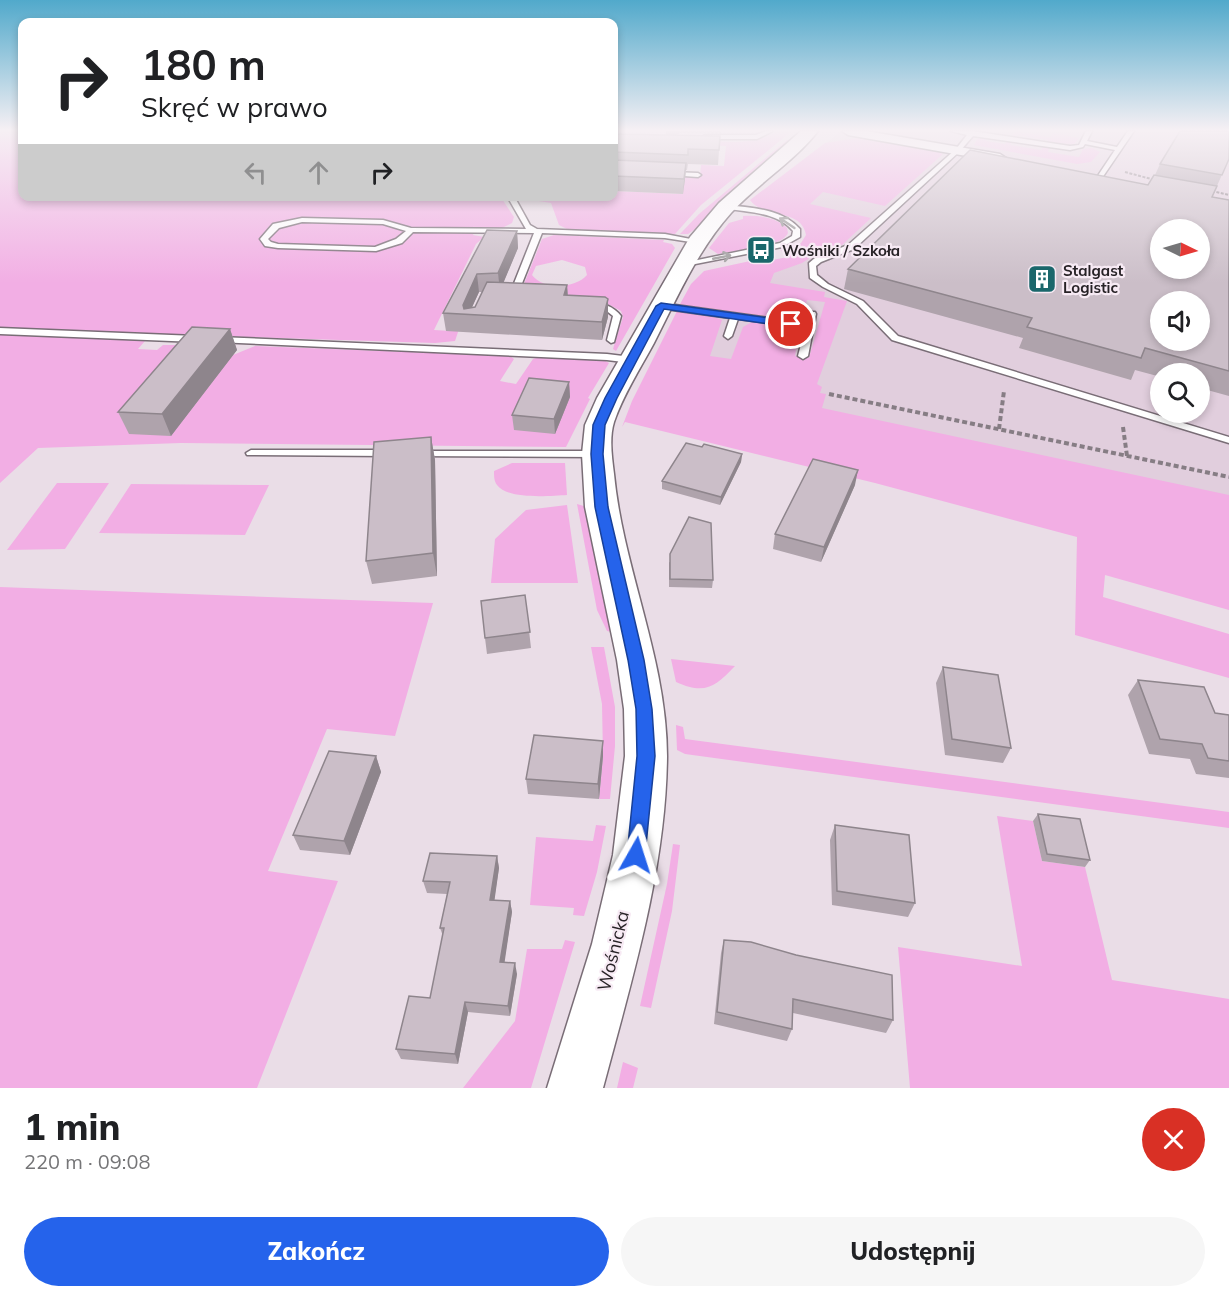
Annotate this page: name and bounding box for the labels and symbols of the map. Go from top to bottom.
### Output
one-way arrow [778,216,795,229]
north arrow [1150,219,1210,279]
bus stop icon: Wośniki / Szkoła [745,234,777,266]
place label: Wośniki / Szkoła [782,241,900,260]
one-way arrow [712,251,731,262]
place label: Stalgast Logistic [1063,261,1124,297]
building icon: Stalgast Logistic [1026,263,1058,295]
pin [765,298,816,349]
position arrow [604,823,668,887]
street label: Wośnicka [592,908,634,994]

